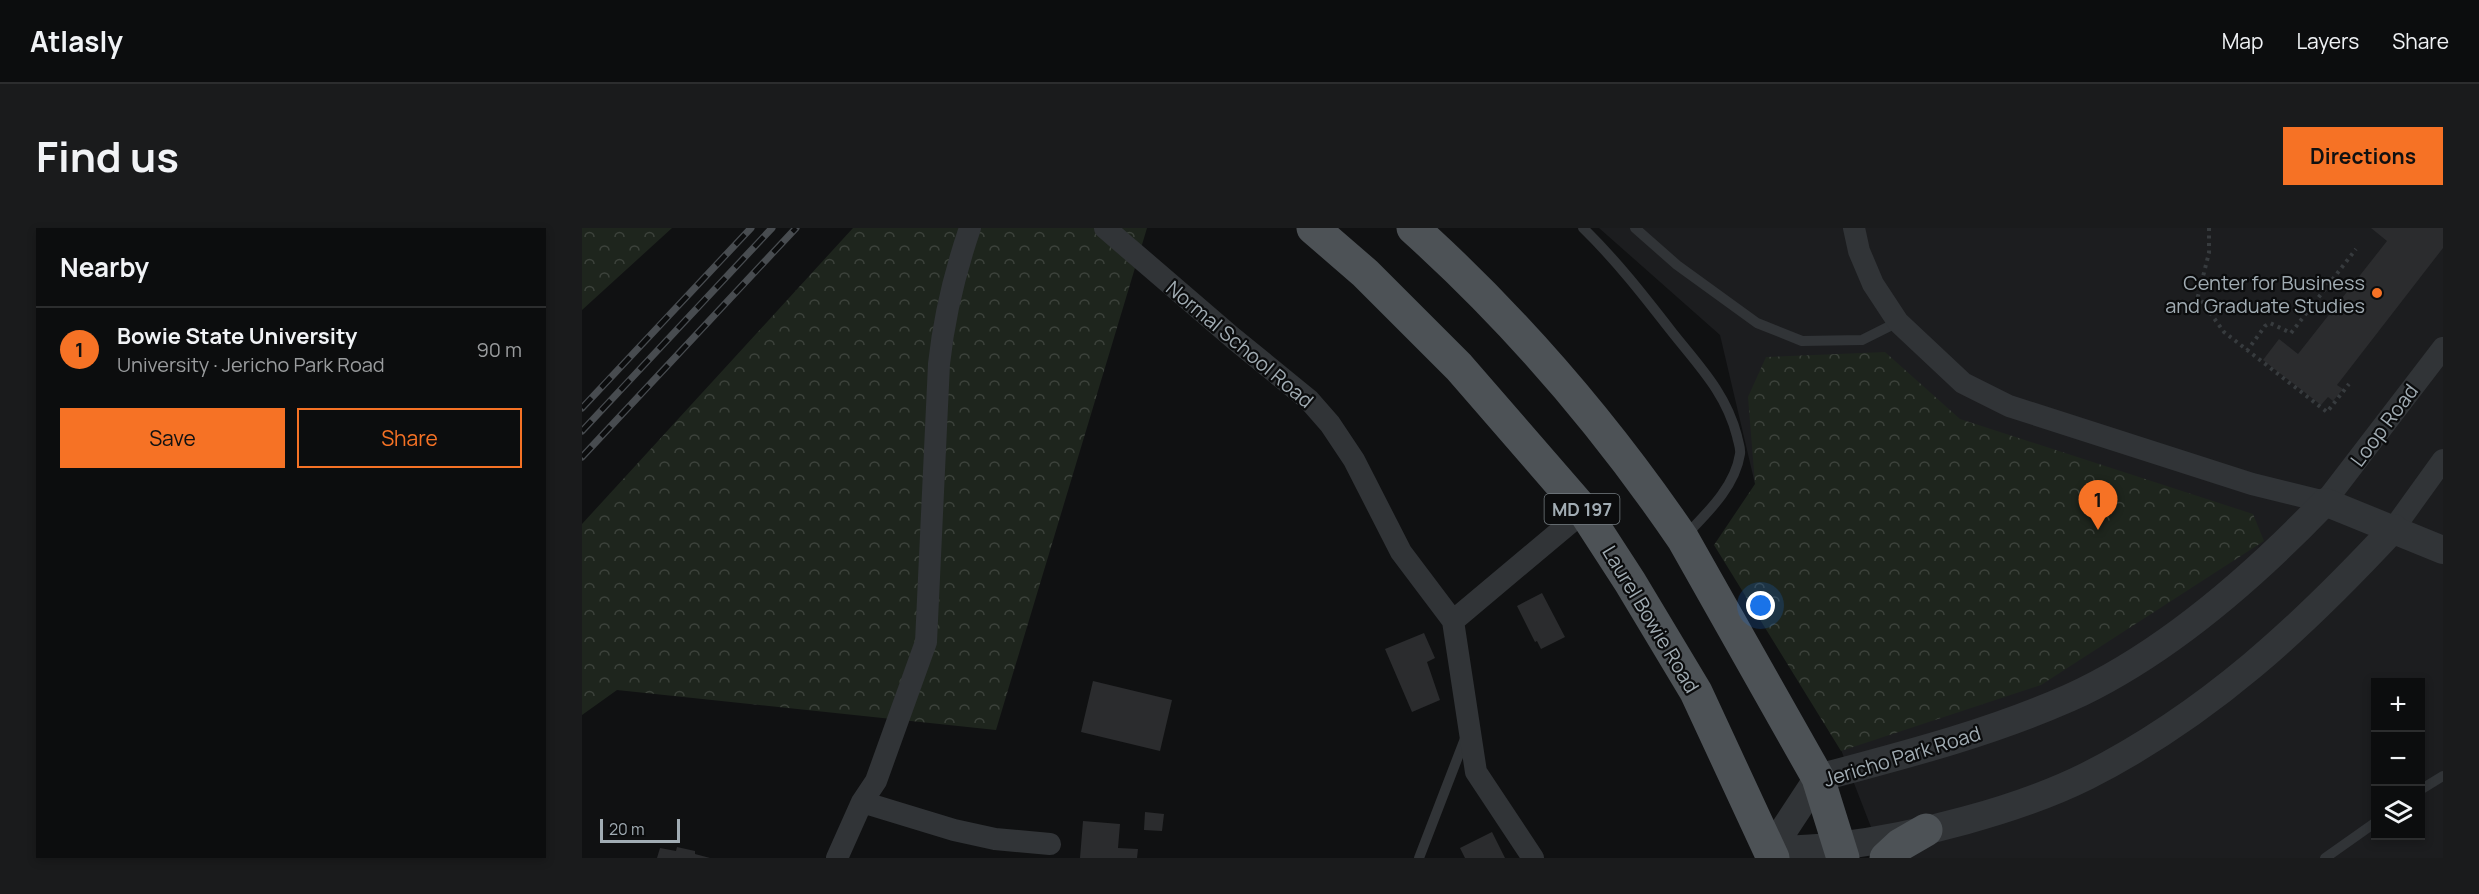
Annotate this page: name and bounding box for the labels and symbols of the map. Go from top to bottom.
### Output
place label: Center for Business and Graduate Studies [2165,269,2365,319]
street label: Normal School Road [1161,274,1319,414]
marker: Center for Business and Graduate Studies [2370,286,2384,300]
street label: Loop Road [2344,378,2424,472]
pin: 1 [2078,480,2118,530]
road number: MD 197 [1544,494,1620,524]
street label: Laurel Bowie Road [1596,540,1706,698]
your location [1746,591,1775,620]
street label: Jericho Park Road [1820,719,1984,793]
scale bar [600,816,680,844]

